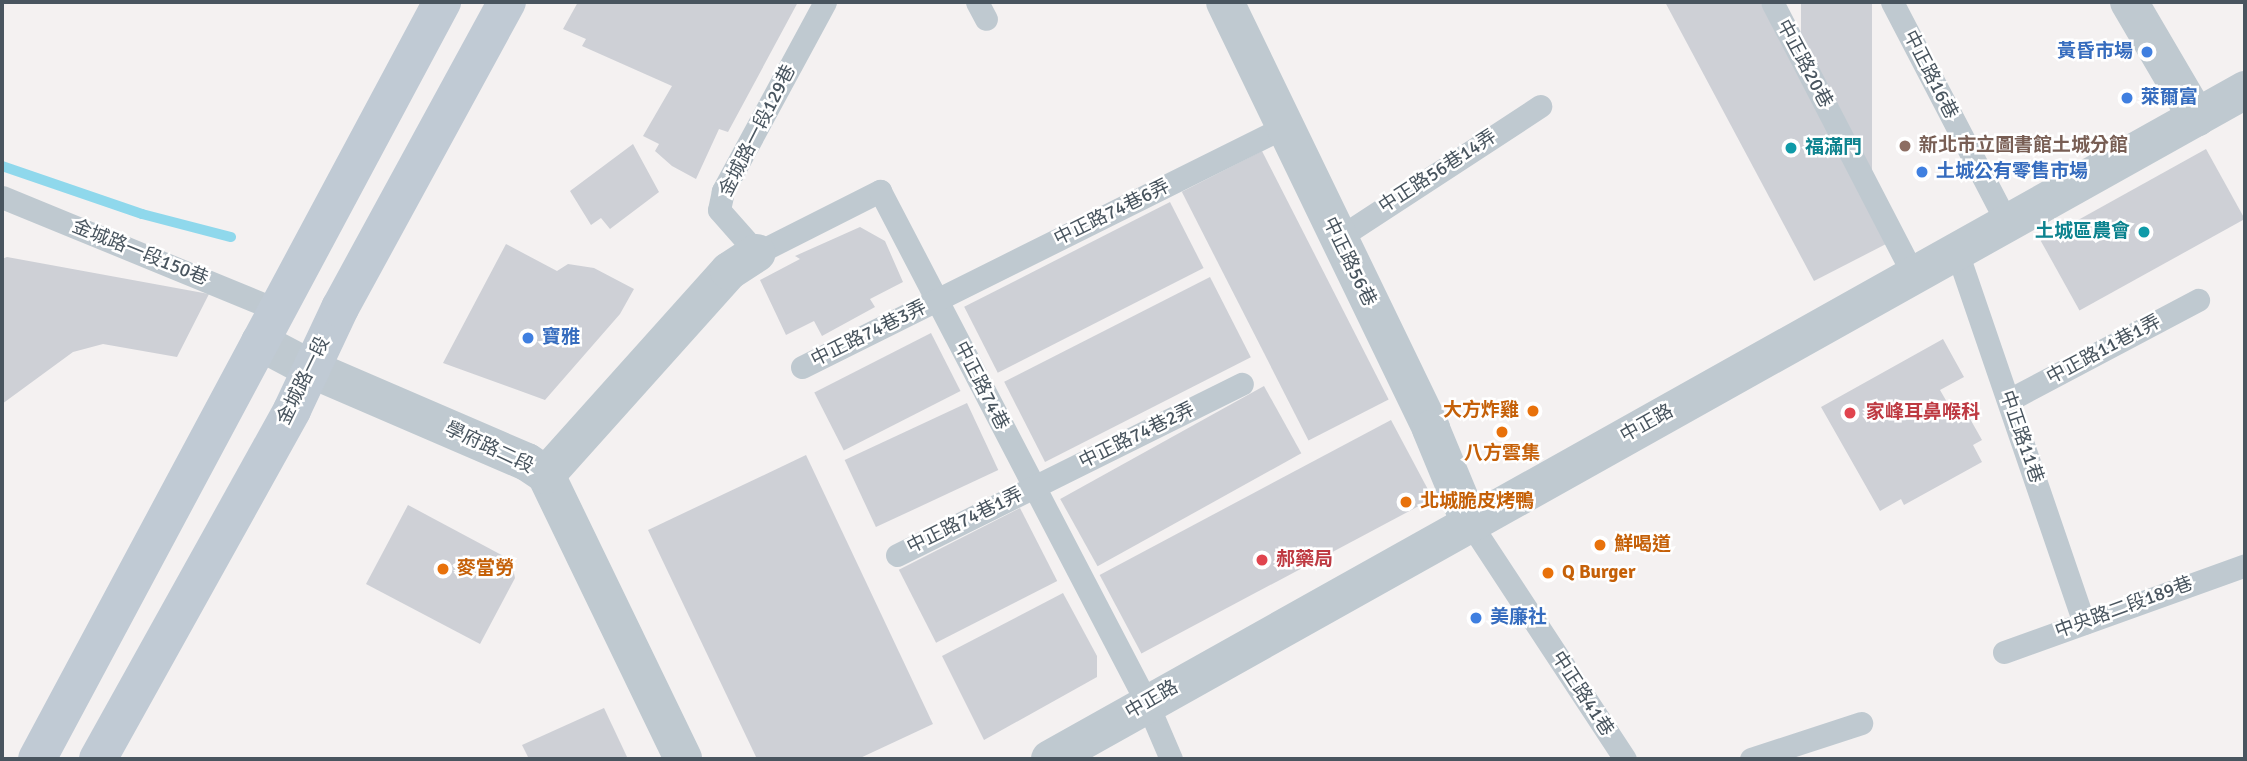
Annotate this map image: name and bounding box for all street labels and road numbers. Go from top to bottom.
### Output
street label: 中正路20巷 [1771,16,1837,112]
street label: 中正路16巷 [1898,27,1962,123]
street label: 金城路一段129巷 [715,61,801,201]
street label: 中正路56巷14弄 [1375,125,1501,219]
street label: 中正路74巷6弄 [1050,175,1174,251]
street label: 中正路56巷 [1318,214,1380,310]
street label: 金城路一段150巷 [69,215,211,291]
street label: 中正路74巷3弄 [807,296,931,372]
street label: 中正路11巷1弄 [2043,310,2165,390]
street label: 金城路一段 [273,333,335,429]
street label: 中正路74巷 [949,338,1013,434]
street label: 中正路11巷 [1995,388,2047,486]
street label: 中正路74巷2弄 [1075,398,1199,474]
street label: 中正路 [1617,400,1677,448]
street label: 學府路二段 [441,418,537,478]
street label: 中正路74巷1弄 [903,483,1027,559]
street label: 中央路二段189巷 [2052,573,2196,643]
street label: 中正路41巷 [1546,647,1618,741]
street label: 中正路 [1122,676,1182,724]

